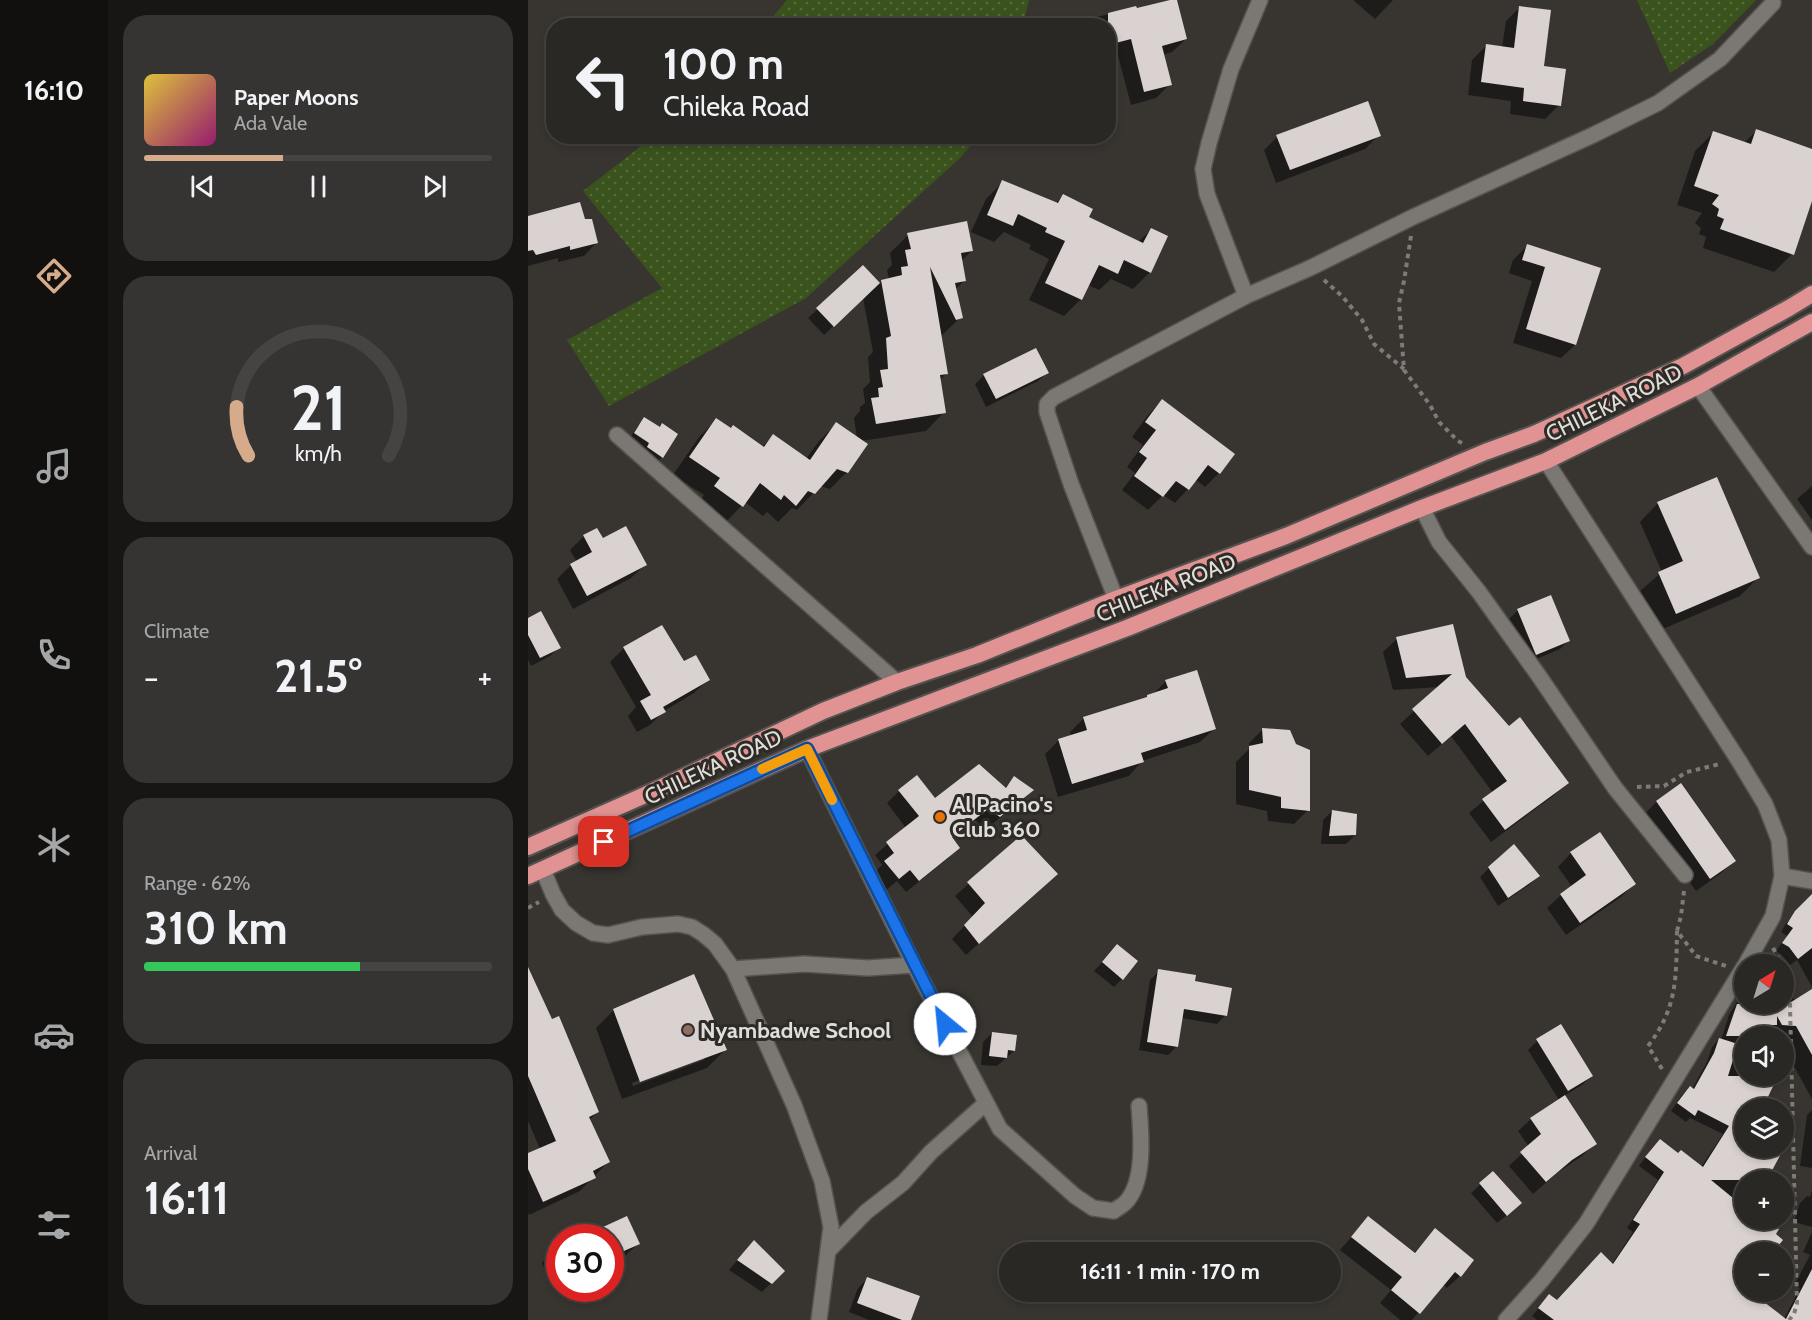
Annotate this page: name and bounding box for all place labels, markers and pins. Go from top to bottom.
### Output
place label: Al Pacino's Club 360 [952,791,1053,843]
marker: Al Pacino's Club 360 [933,810,947,824]
pin [578,816,629,867]
place label: Nyambadwe School [700,1017,891,1044]
marker: Nyambadwe School [681,1023,695,1037]

